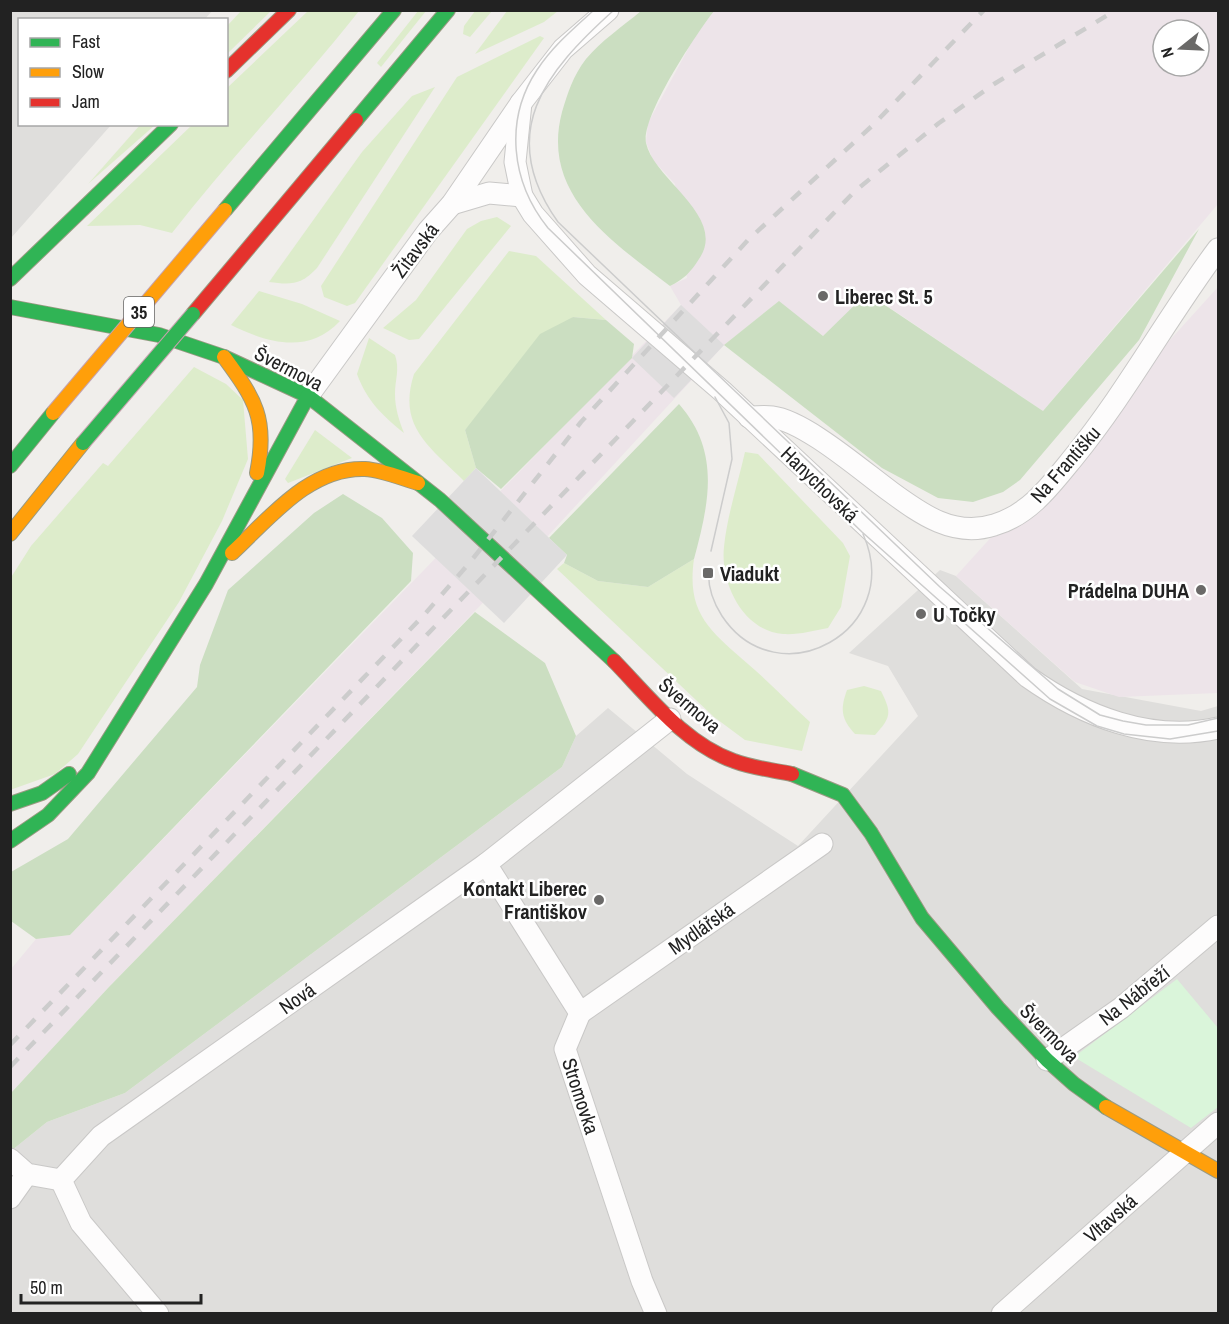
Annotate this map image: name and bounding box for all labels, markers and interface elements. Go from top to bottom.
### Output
legend [18,18,228,126]
north arrow [1151,18,1211,78]
text: Fast [72,29,100,54]
text: N [1155,45,1179,61]
text: Slow [72,59,104,84]
text: Jam [72,89,100,114]
street label: Žitavská [386,217,444,283]
place label: Liberec St. 5 [835,283,933,310]
marker: Liberec St. 5 [816,289,830,303]
road number: 35 [124,297,154,327]
street label: Švermova [250,339,328,397]
street label: Na Františku [1024,420,1106,508]
street label: Hanychovská [775,440,865,528]
place label: Viadukt [720,560,779,587]
marker: Viadukt [701,566,715,580]
place label: Prádelna DUHA [1068,577,1189,604]
marker: Prádelna DUHA [1194,583,1208,597]
place label: U Točky [933,601,996,628]
marker: U Točky [914,607,928,621]
street label: Švermova [653,671,727,739]
place label: Kontakt Liberec Františkov [463,875,588,925]
marker: Kontakt Liberec Františkov [592,893,606,907]
street label: Mydlářská [663,896,739,960]
street label: Na Nábřeží [1093,959,1175,1031]
street label: Nová [274,976,320,1020]
street label: Švermova [1014,997,1086,1069]
street label: Stromovka [556,1055,606,1137]
street label: Vltavská [1078,1187,1142,1249]
scale bar [21,1267,201,1305]
text: 50 m [30,1275,63,1300]

